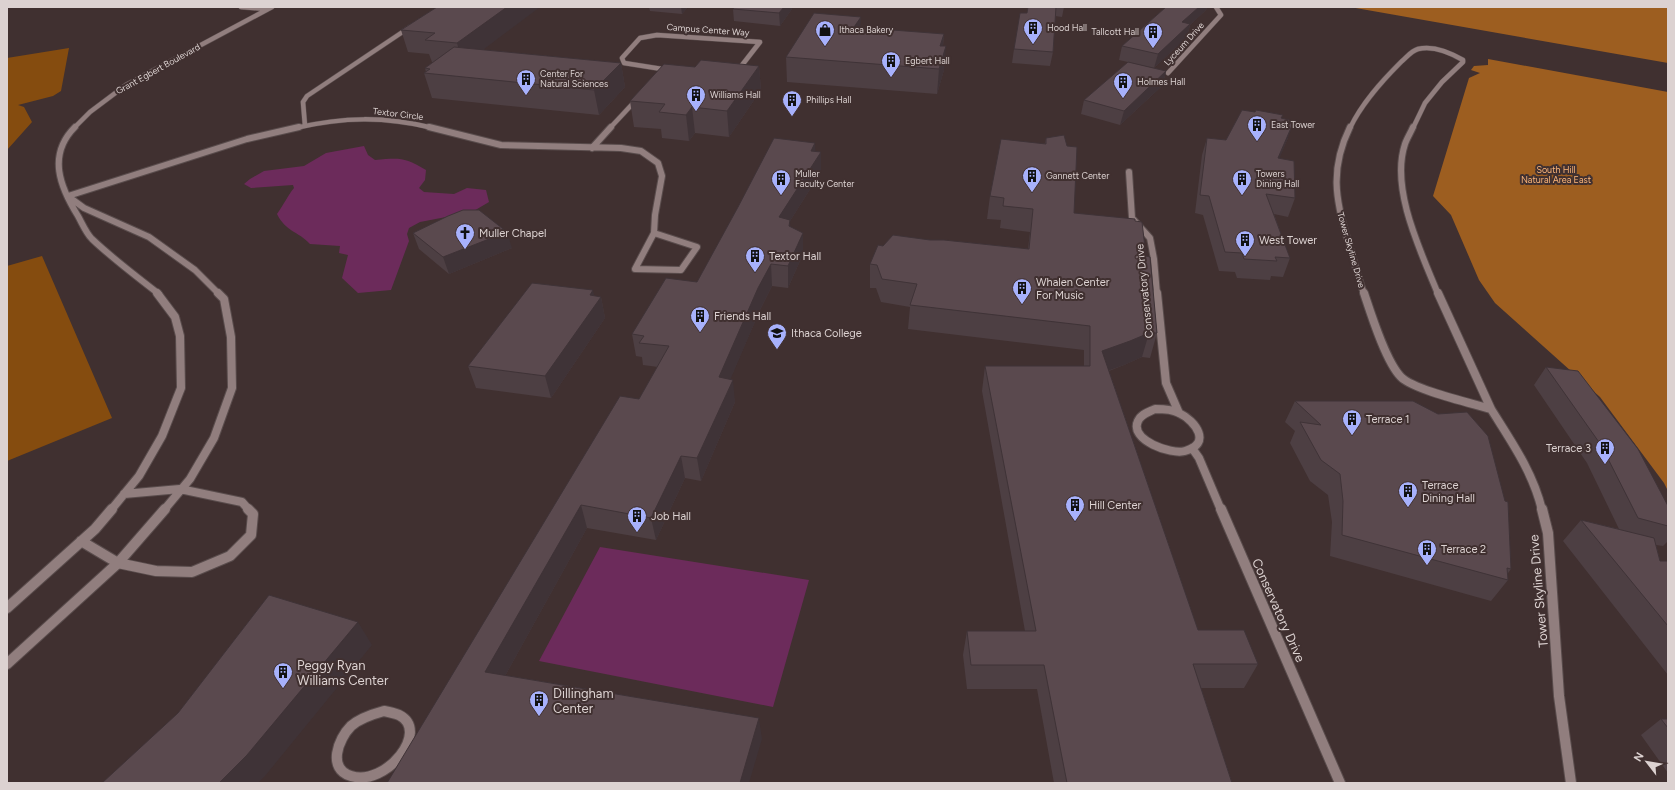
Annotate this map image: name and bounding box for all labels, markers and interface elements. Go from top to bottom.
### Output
building icon: Hood Hall [1022,17,1044,45]
shop icon: Ithaca Bakery [814,19,836,47]
street label: Lyceum Drive [1161,20,1206,68]
street label: Campus Center Way [666,21,750,38]
building icon: Tallcott Hall [1142,21,1164,49]
place label: Hood Hall [1047,22,1087,33]
place label: Ithaca Bakery [839,24,893,35]
place label: Tallcott Hall [1092,26,1139,37]
street label: Grant Egbert Boulevard [114,41,202,96]
building icon: Egbert Hall [880,50,902,78]
place label: Egbert Hall [905,55,950,66]
building icon: Center For Natural Sciences [515,68,537,96]
place label: Center For Natural Sciences [540,68,608,89]
building icon: Holmes Hall [1112,71,1134,99]
place label: Holmes Hall [1137,76,1185,87]
building icon: Williams Hall [685,84,707,112]
place label: Williams Hall [710,89,761,100]
building icon: Phillips Hall [781,89,803,117]
place label: Phillips Hall [806,94,851,105]
street label: Textor Circle [372,105,424,122]
building icon: East Tower [1246,114,1268,142]
place label: East Tower [1271,119,1315,130]
park label: South Hill Natural Area East [1521,164,1592,185]
building icon: Gannett Center [1021,165,1043,193]
building icon: Muller Faculty Center [770,168,792,196]
place label: Muller Faculty Center [795,168,854,189]
building icon: Towers Dining Hall [1231,168,1253,196]
place label: Towers Dining Hall [1256,168,1299,189]
place label: Gannett Center [1046,170,1109,181]
street label: Tower Skyline Drive [1335,211,1368,289]
church icon: Muller Chapel [454,222,476,250]
place label: Muller Chapel [479,227,546,240]
building icon: West Tower [1234,229,1256,257]
place label: West Tower [1259,234,1317,247]
street label: Conservatory Drive [1133,243,1156,339]
building icon: Textor Hall [744,245,766,273]
place label: Textor Hall [769,250,821,263]
place label: Whalen Center For Music [1036,276,1110,302]
building icon: Whalen Center For Music [1011,277,1033,305]
building icon: Friends Hall [689,305,711,333]
place label: Friends Hall [714,310,771,323]
school or university icon: Ithaca College [766,322,788,350]
place label: Ithaca College [791,327,862,340]
building icon: Terrace 1 [1341,408,1363,436]
place label: Terrace 1 [1366,413,1410,426]
building icon: Terrace 3 [1594,437,1616,465]
place label: Terrace 3 [1546,442,1591,455]
place label: Terrace Dining Hall [1422,479,1475,505]
building icon: Terrace Dining Hall [1397,480,1419,508]
building icon: Hill Center [1064,494,1086,522]
place label: Hill Center [1089,499,1142,512]
building icon: Job Hall [626,505,648,533]
place label: Job Hall [651,510,691,523]
street label: Tower Skyline Drive [1526,534,1551,648]
building icon: Terrace 2 [1416,538,1438,566]
place label: Terrace 2 [1441,543,1486,556]
street label: Conservatory Drive [1249,556,1308,664]
place label: Peggy Ryan Williams Center [297,658,389,688]
building icon: Peggy Ryan Williams Center [272,661,294,689]
place label: Dillingham Center [553,686,614,716]
building icon: Dillingham Center [528,689,550,717]
north arrow [1627,742,1667,782]
text: N [1631,750,1647,764]

